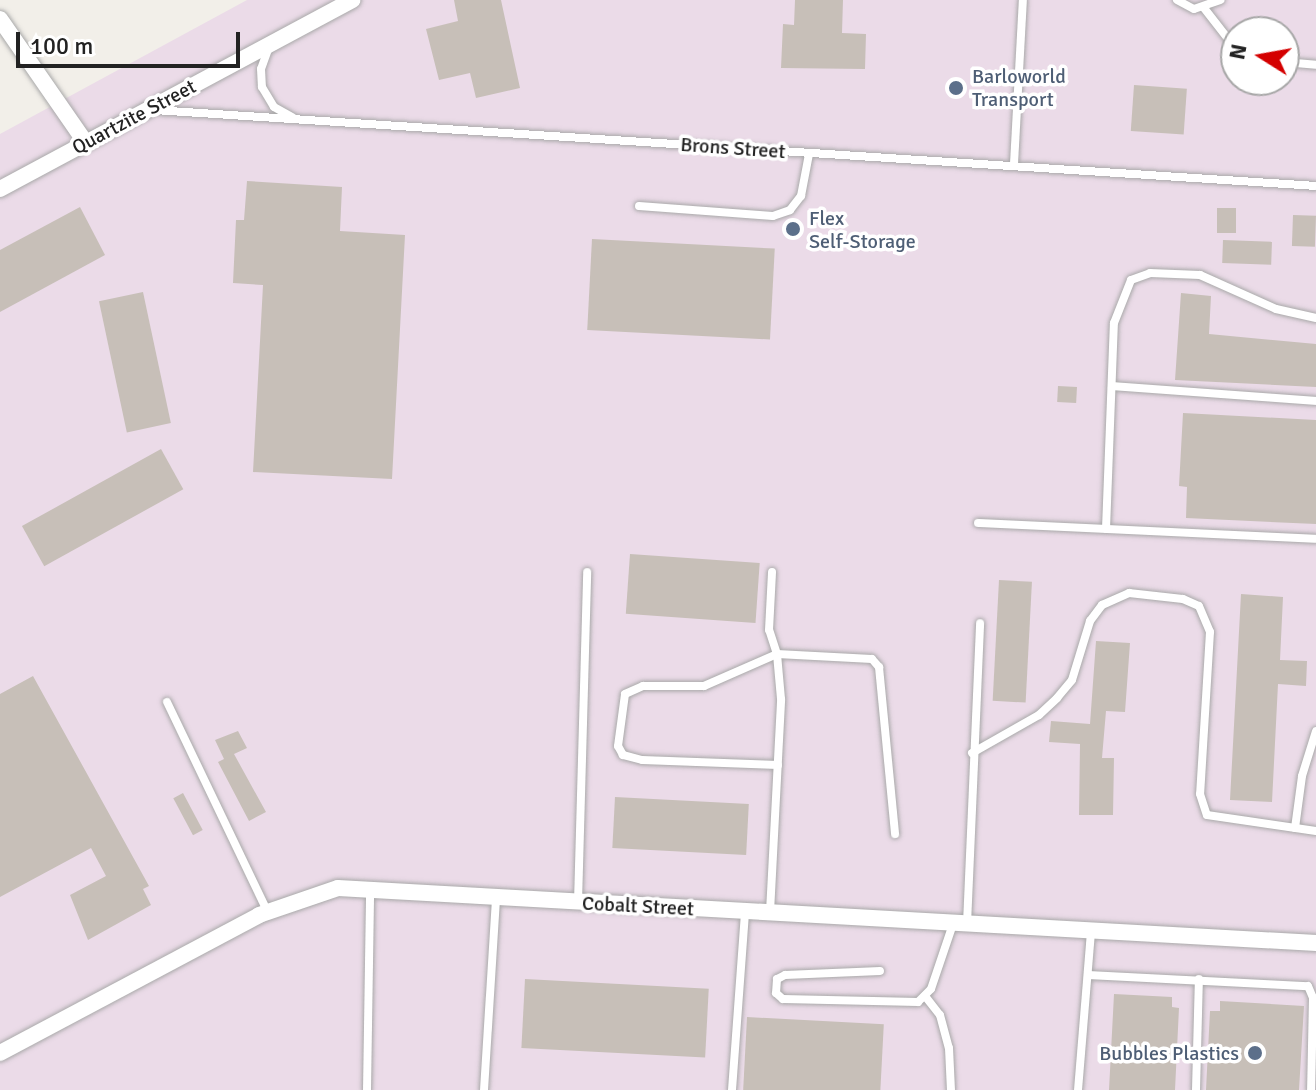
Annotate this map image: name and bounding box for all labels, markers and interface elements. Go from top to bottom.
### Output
scale bar [20,16,244,66]
north arrow [1220,16,1300,96]
text: 100 m [30,31,93,61]
text: N [1223,42,1253,62]
place label: Barloworld Transport [972,64,1066,111]
street label: Quartzite Street [68,74,200,160]
marker: Barloworld Transport [947,79,965,97]
street label: Brons Street [680,132,786,164]
place label: Flex Self-Storage [809,206,916,253]
marker: Flex Self-Storage [784,220,802,238]
street label: Cobalt Street [581,891,695,921]
place label: Bubbles Plastics [1099,1041,1239,1065]
marker: Bubbles Plastics [1246,1044,1264,1062]

